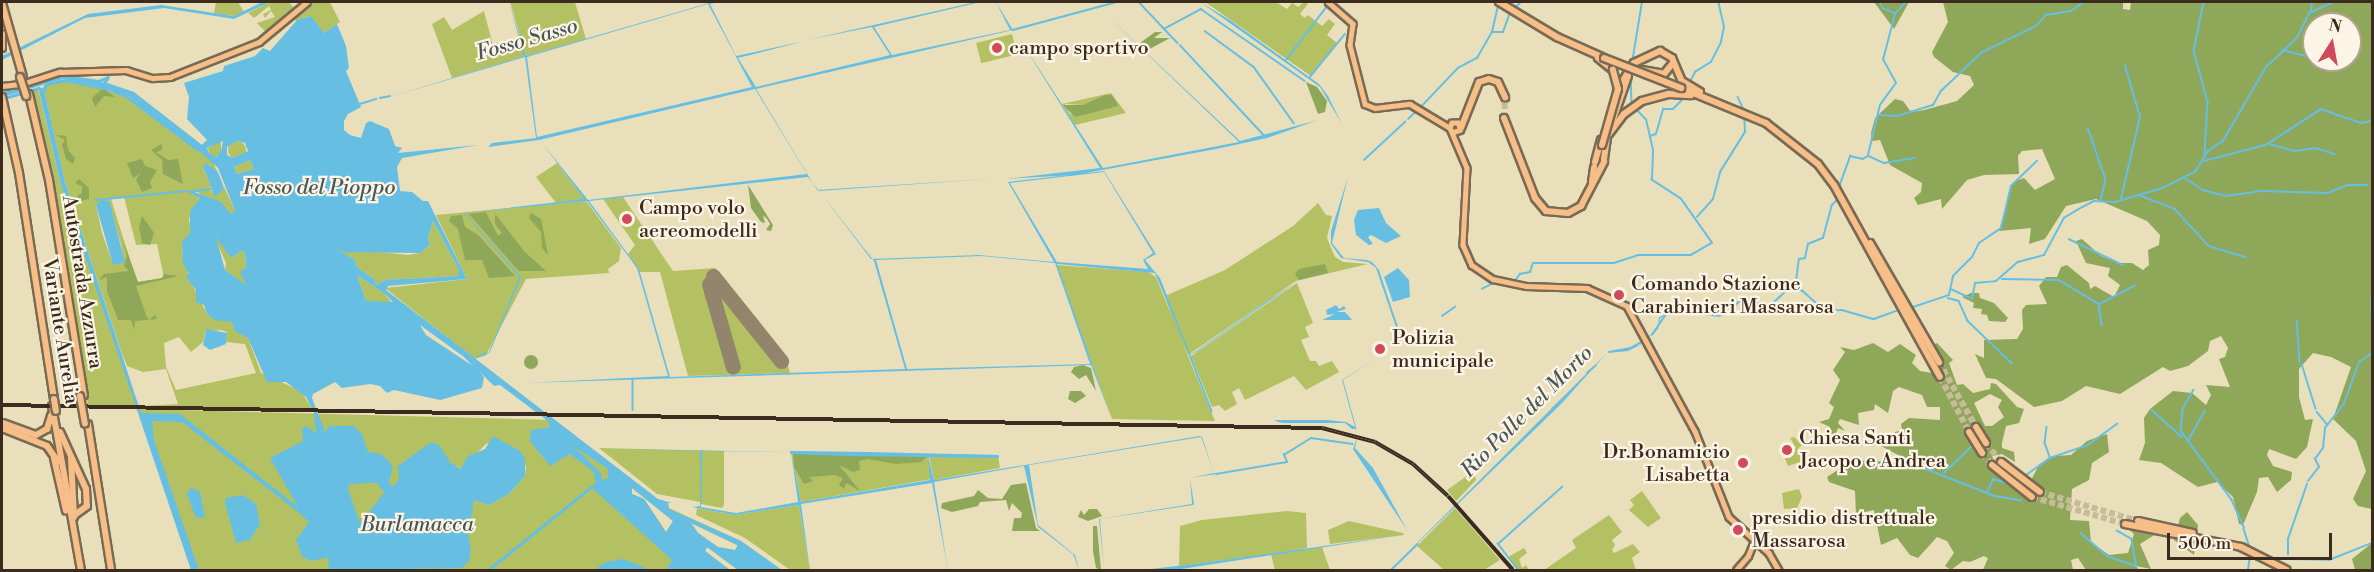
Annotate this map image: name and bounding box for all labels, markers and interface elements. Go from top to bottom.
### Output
north arrow [2302,12,2362,72]
water label: Fosso Sasso [473,13,581,67]
text: N [2327,15,2343,37]
place label: campo sportivo [1009,36,1149,60]
marker: campo sportivo [990,41,1004,55]
water label: Fosso del Pioppo [243,175,395,201]
street label: Autostrada Azzurra [56,194,108,370]
place label: Campo volo aereomodelli [639,196,758,243]
marker: Campo volo aereomodelli [620,212,634,226]
street label: Variante Aurelia [37,256,83,406]
place label: Comando Stazione Carabinieri Massarosa [1631,272,1834,319]
marker: Comando Stazione Carabinieri Massarosa [1612,288,1626,302]
place label: Polizia municipale [1392,326,1494,373]
water label: Rio Polle del Morto [1456,341,1598,483]
marker: Polizia municipale [1373,342,1387,356]
place label: Chiesa Santi Jacopo e Andrea [1799,426,1946,473]
place label: Dr.Bonamicio Lisabetta [1603,440,1730,487]
marker: Chiesa Santi Jacopo e Andrea [1780,443,1794,457]
marker: Dr.Bonamicio Lisabetta [1734,454,1752,472]
place label: presidio distrettuale Massarosa [1752,506,1935,553]
water label: Burlamacca [360,512,474,538]
marker: presidio distrettuale Massarosa [1729,521,1747,539]
scale bar [2170,521,2335,559]
text: 500 m [2178,532,2231,555]

